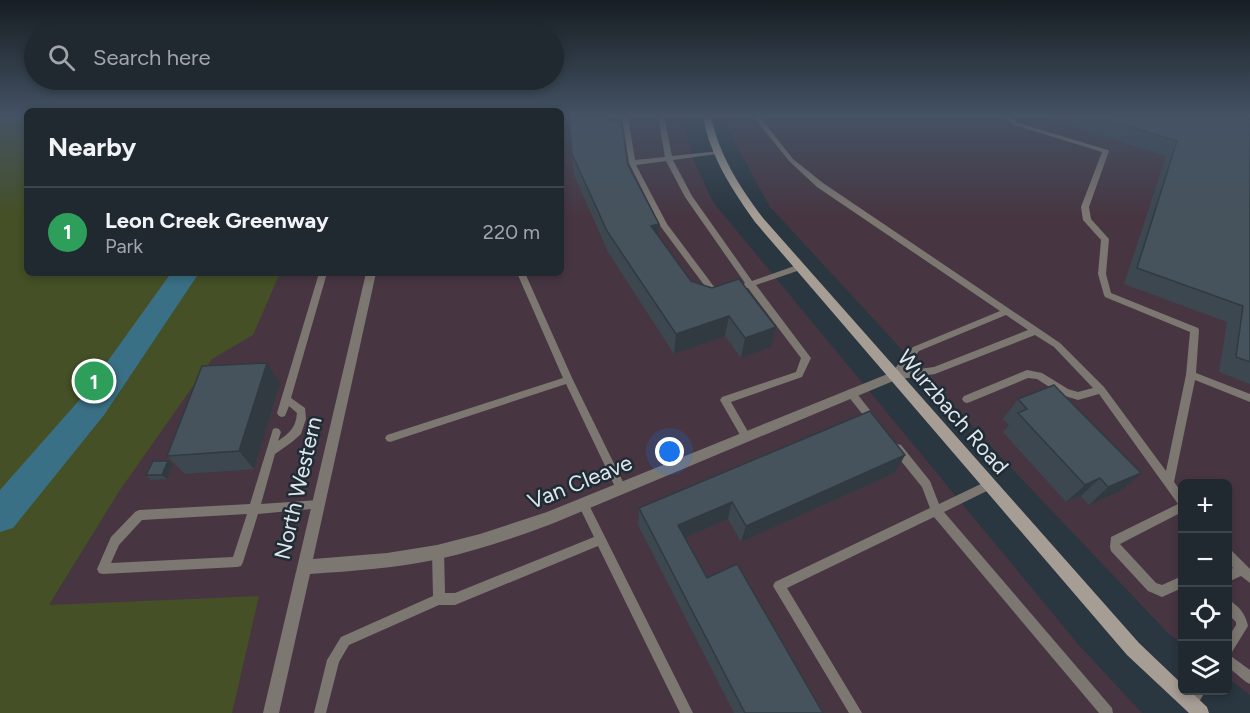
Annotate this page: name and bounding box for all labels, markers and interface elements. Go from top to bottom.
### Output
search box [24,24,564,90]
icon: search [45,41,78,74]
text: Search here [93,44,211,71]
text: Nearby [48,131,136,163]
text: Leon Creek Greenway [105,207,329,234]
text: 1 [63,220,72,244]
text: 220 m [483,220,540,244]
text: Park [105,234,143,258]
street label: Wurzbach Road [892,344,1014,480]
pin: 1 [74,358,113,404]
street label: North Western [268,414,328,562]
your location [655,437,684,466]
street label: Van Cleave [524,449,636,515]
map controls [1178,479,1232,695]
button: + [1178,479,1232,533]
button: − [1178,533,1232,587]
button: locate [1178,587,1232,641]
button: layers [1178,641,1232,695]

